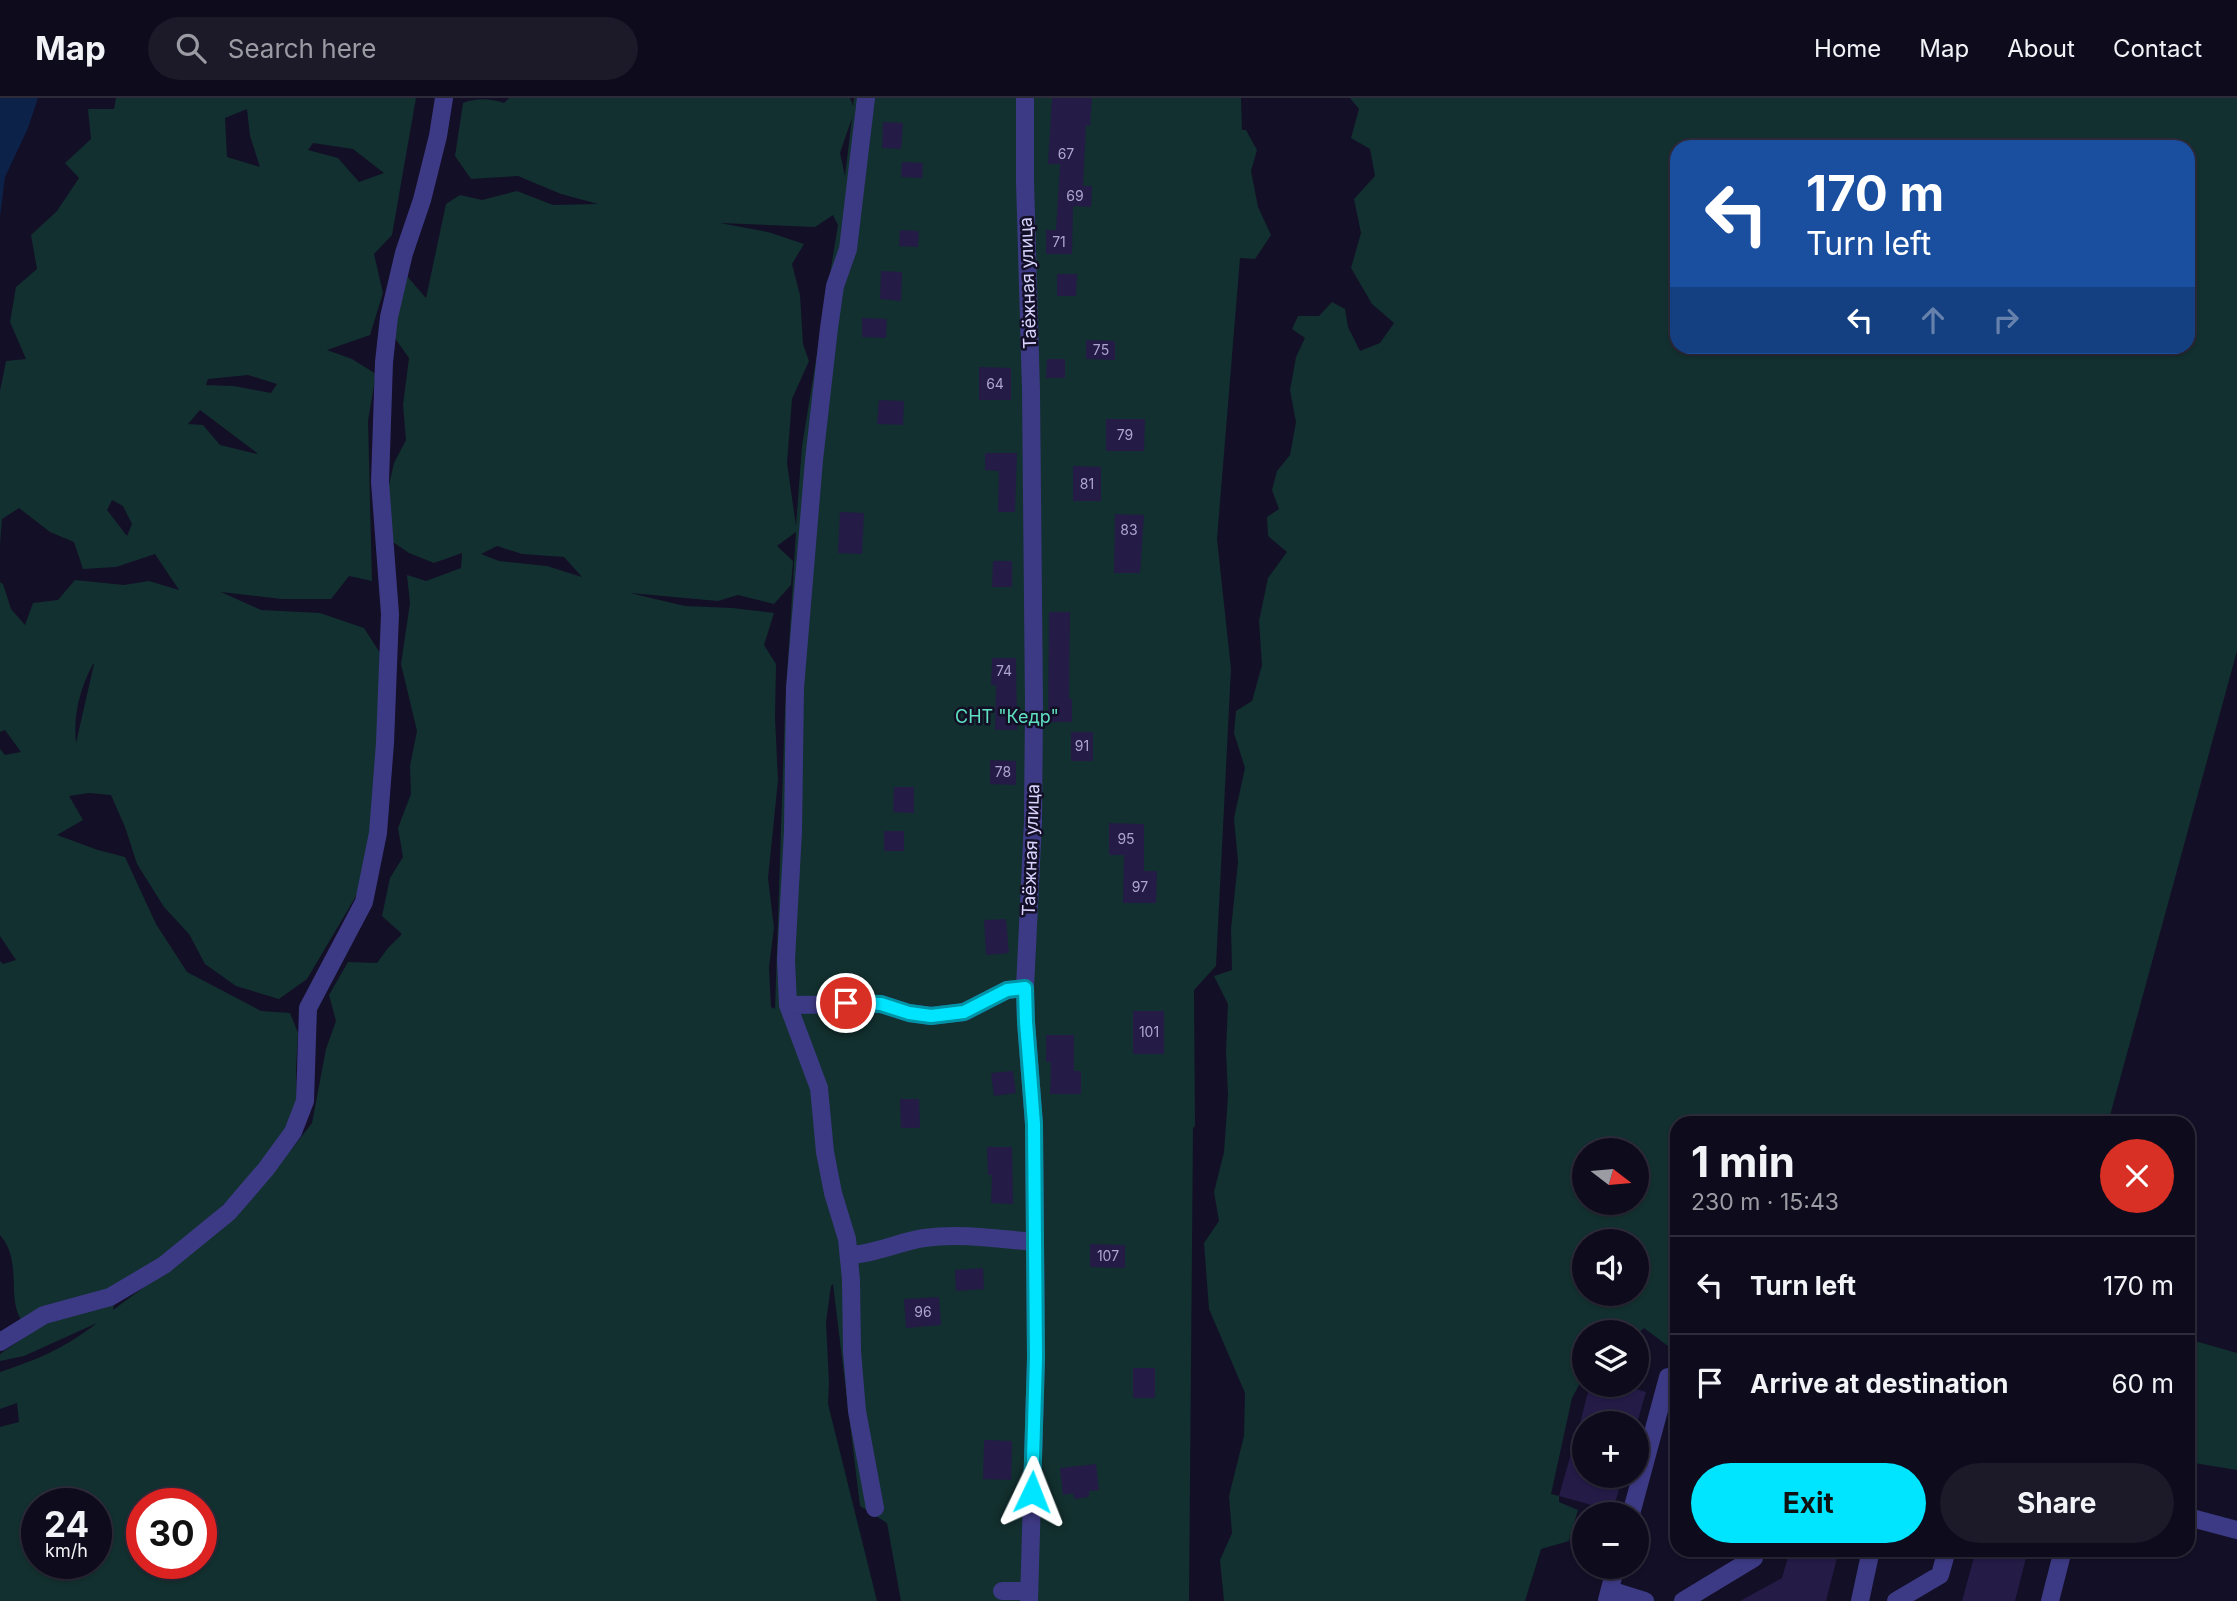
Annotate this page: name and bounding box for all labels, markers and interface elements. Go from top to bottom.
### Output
search box [148,17,638,80]
text: Map [35,28,106,68]
icon: search [172,29,210,67]
text: Search here [228,33,376,64]
text: Home [1814,34,1881,63]
text: Map [1919,34,1969,63]
text: About [2007,34,2075,63]
text: Contact [2113,34,2202,63]
house number: 67 [1058,145,1074,162]
text: 170 m [1806,164,1944,223]
icon: left [1691,168,1782,259]
house number: 69 [1066,187,1084,204]
street label: Таёжная улица [1015,217,1040,349]
text: Turn left [1806,224,1931,263]
house number: 71 [1052,233,1066,250]
icon: left [1841,301,1879,339]
icon: ahead [1914,301,1952,339]
icon: right [1987,301,2025,339]
house number: 75 [1093,341,1109,358]
house number: 64 [986,375,1004,392]
house number: 79 [1117,426,1133,443]
house number: 81 [1080,475,1094,492]
house number: 83 [1120,521,1138,538]
house number: 74 [996,662,1012,679]
park label: СНТ "Кедр" [955,706,1059,727]
house number: 91 [1075,737,1089,754]
house number: 78 [995,763,1011,780]
street label: Таёжная улица [1018,784,1043,916]
house number: 95 [1117,830,1135,847]
house number: 97 [1132,878,1148,895]
pin [816,973,876,1033]
icon: arrive [827,984,865,1022]
house number: 101 [1139,1023,1159,1040]
text: 1 min [1691,1136,1795,1187]
north arrow [1572,1138,1648,1214]
map controls [1572,1138,1649,1579]
button: close [2100,1139,2174,1213]
text: 230 m · 15:43 [1691,1188,1839,1216]
button: sound [1572,1229,1649,1306]
house number: 107 [1097,1247,1119,1264]
icon: left [1691,1266,1729,1304]
text: Turn left [1750,1270,1856,1301]
text: 170 m [2103,1270,2174,1301]
house number: 96 [914,1303,932,1320]
button: layers [1572,1320,1649,1397]
icon: arrive [1691,1364,1729,1402]
text: Arrive at destination [1750,1368,2009,1399]
text: 60 m [2111,1368,2174,1399]
button: + [1572,1411,1649,1488]
position arrow [995,1455,1069,1529]
button: Exit [1691,1463,1926,1543]
button: Share [1940,1463,2174,1543]
speed limit sign: 30 [126,1488,217,1579]
button: − [1572,1502,1649,1579]
text: 24 [44,1503,89,1545]
text: km/h [45,1540,88,1561]

